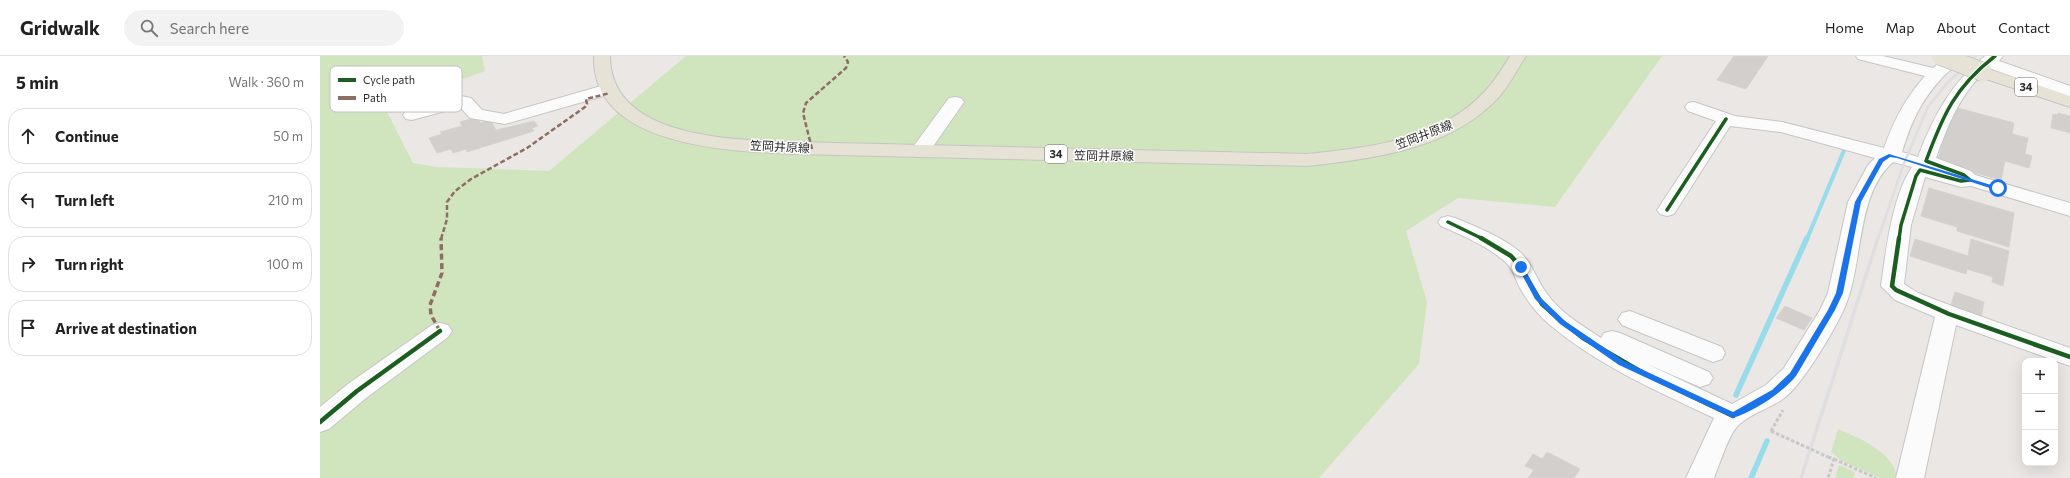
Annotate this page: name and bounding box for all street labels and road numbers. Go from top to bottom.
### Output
road number: 34 [2015,78,2037,96]
street label: 笠岡井原線 [1393,117,1454,151]
street label: 笠岡井原線 [750,137,810,155]
road number: 34 [1045,145,1067,163]
street label: 笠岡井原線 [1074,147,1134,163]

